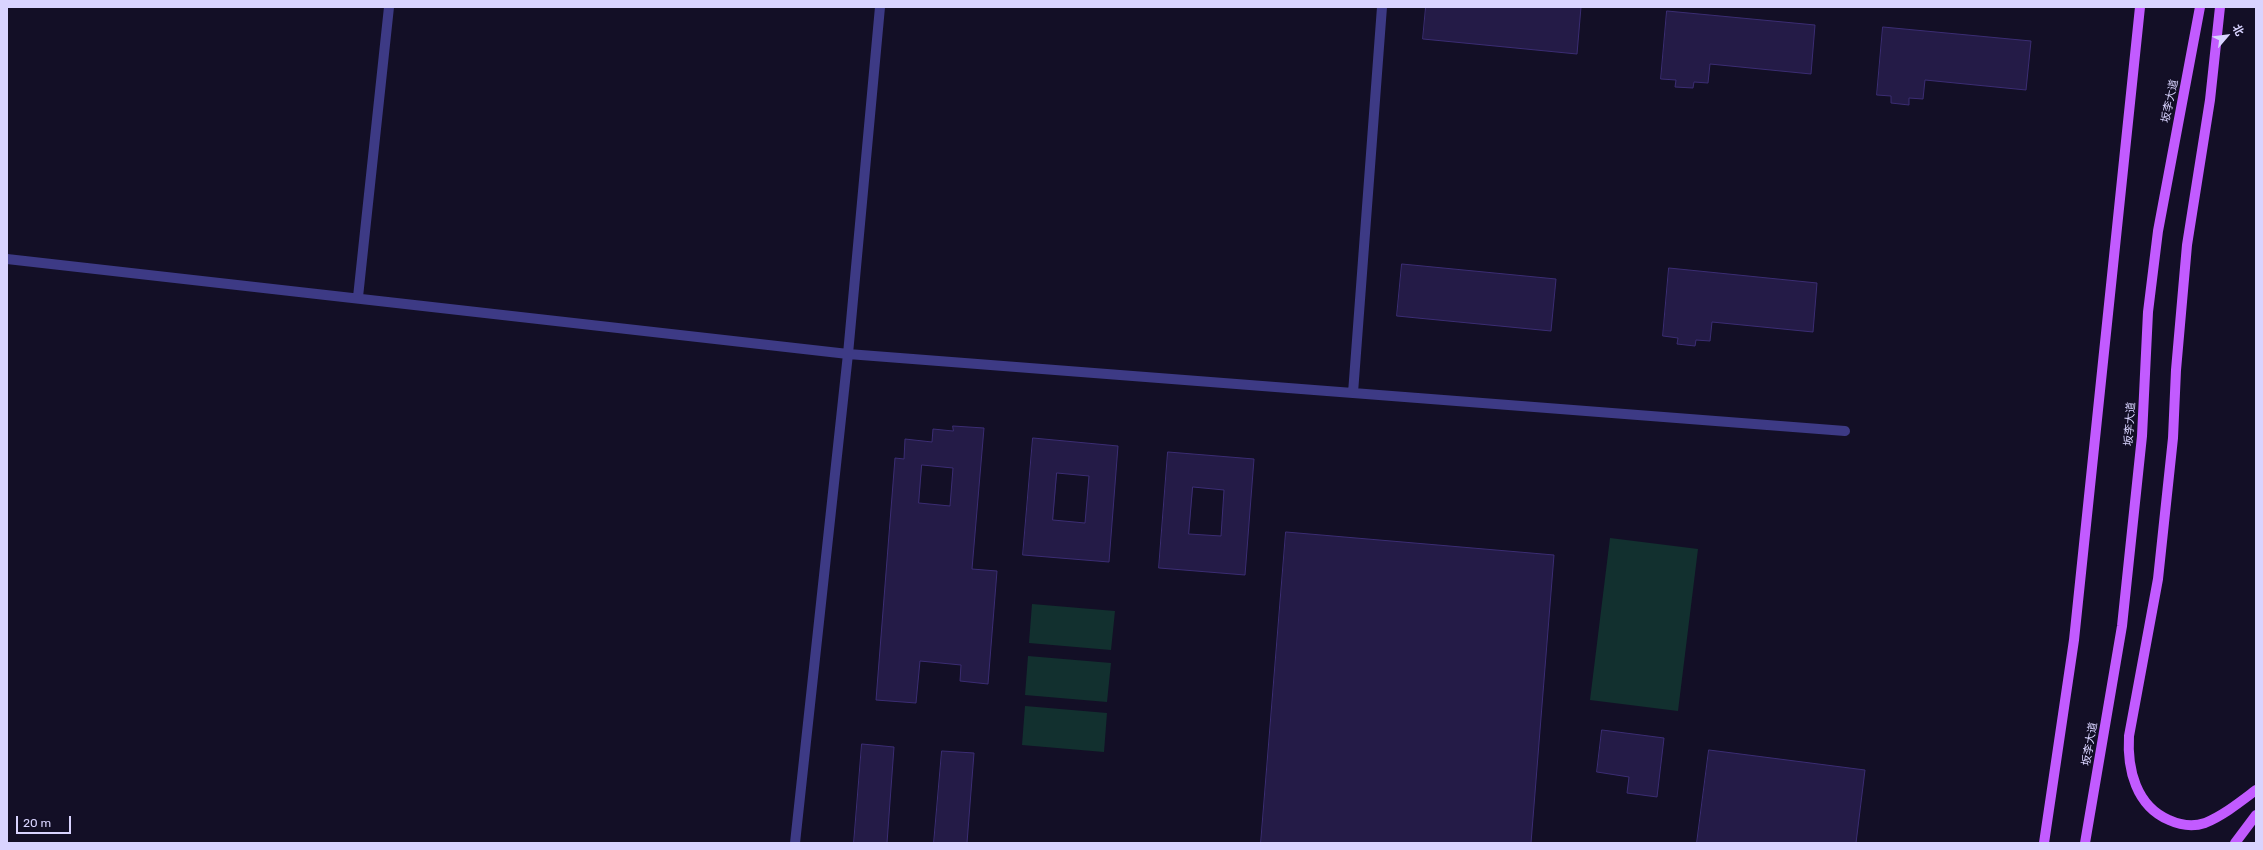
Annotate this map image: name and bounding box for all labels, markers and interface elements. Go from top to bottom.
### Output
north arrow [2207,16,2247,56]
text: 北 [2230,22,2246,38]
street label: 坂李大道 [2159,78,2181,124]
street label: 坂李大道 [2122,402,2138,446]
street label: 坂李大道 [2080,721,2100,767]
scale bar [18,808,73,834]
text: 20 m [23,816,51,830]

